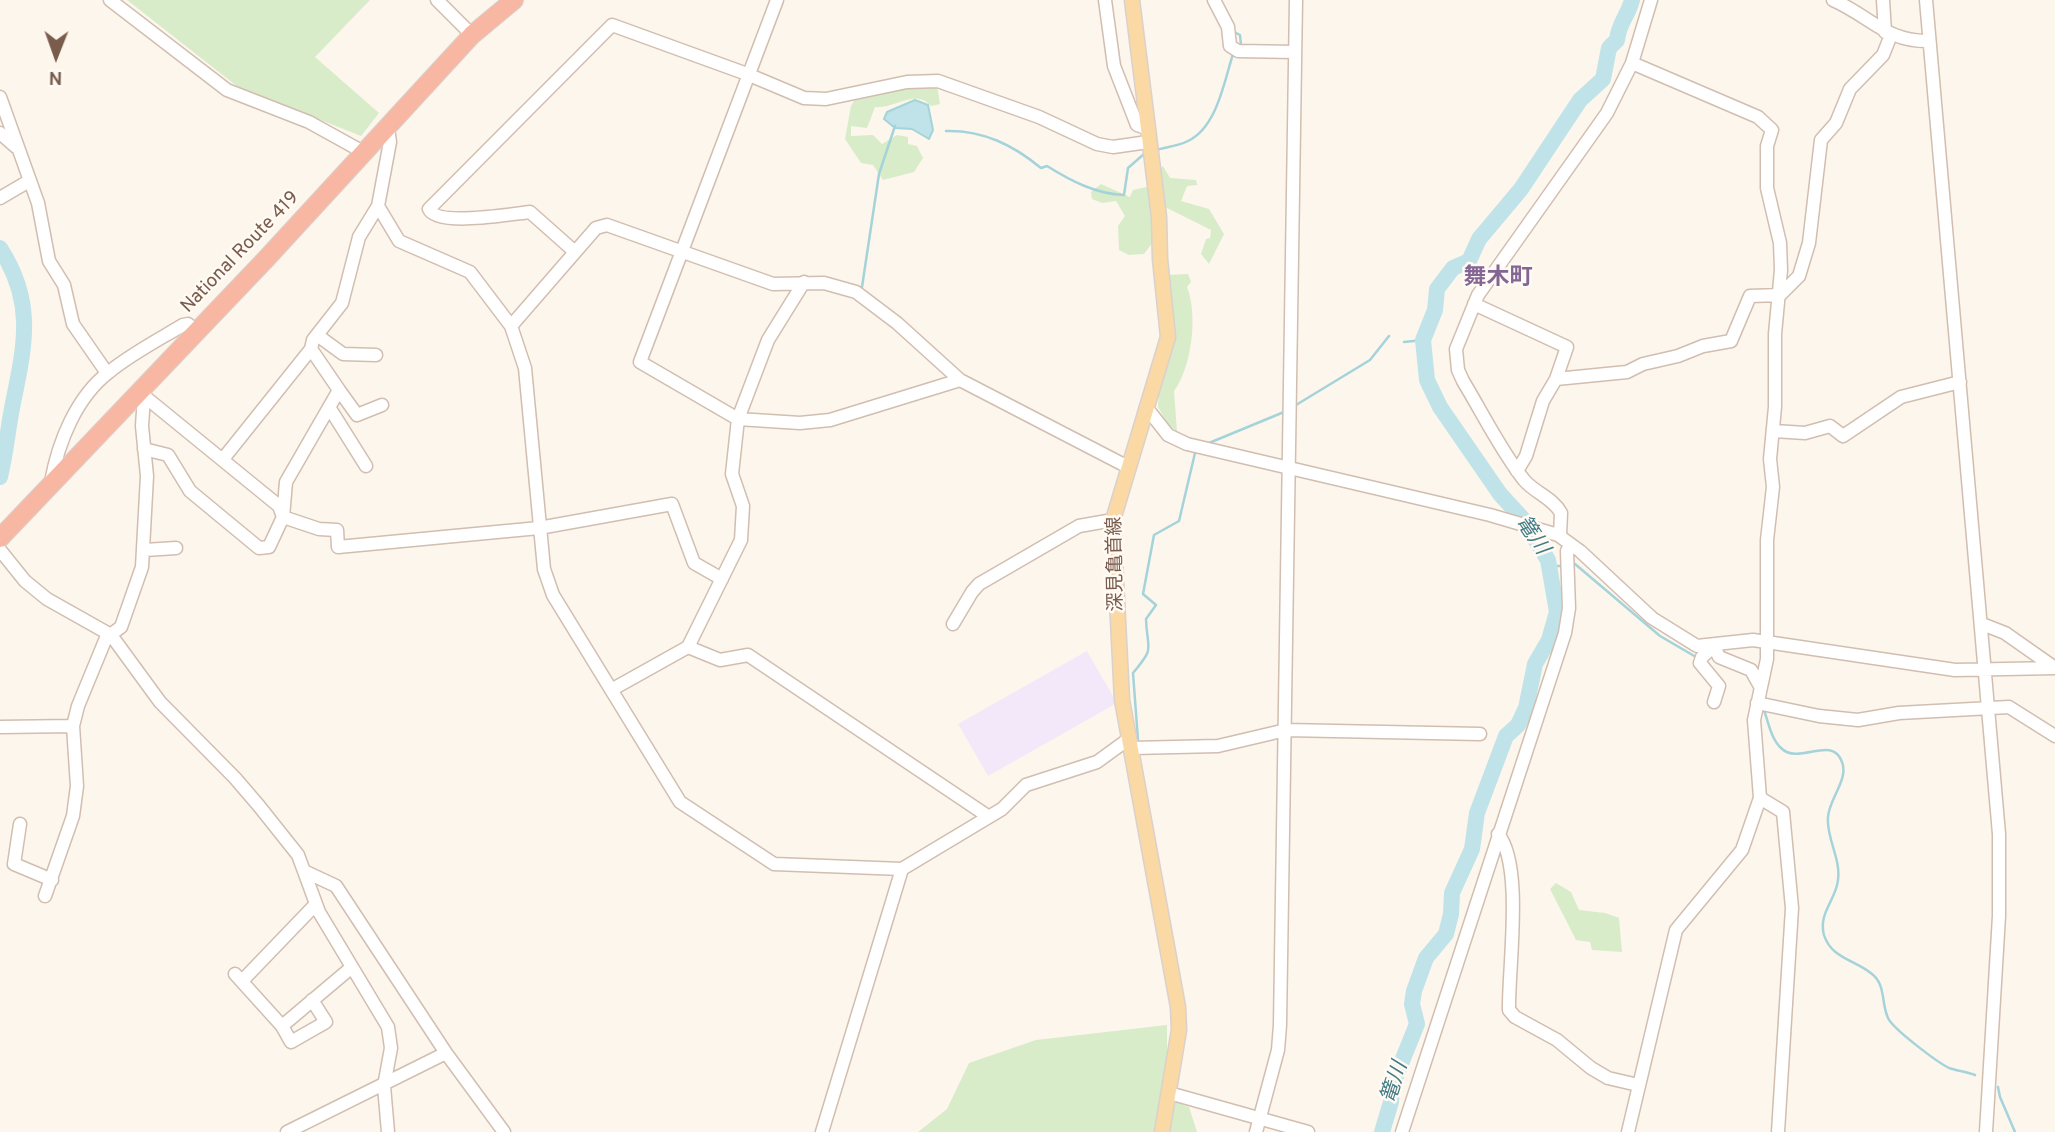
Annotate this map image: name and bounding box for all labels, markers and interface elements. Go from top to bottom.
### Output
north arrow [21,21,91,91]
text: N [49,65,63,89]
street label: National Route 419 [177,187,305,319]
district label: 舞木町 [1464,265,1532,293]
water label: 篭川 [1509,512,1553,560]
street label: 深見亀首線 [1105,516,1129,612]
water label: 篭川 [1378,1059,1414,1107]

